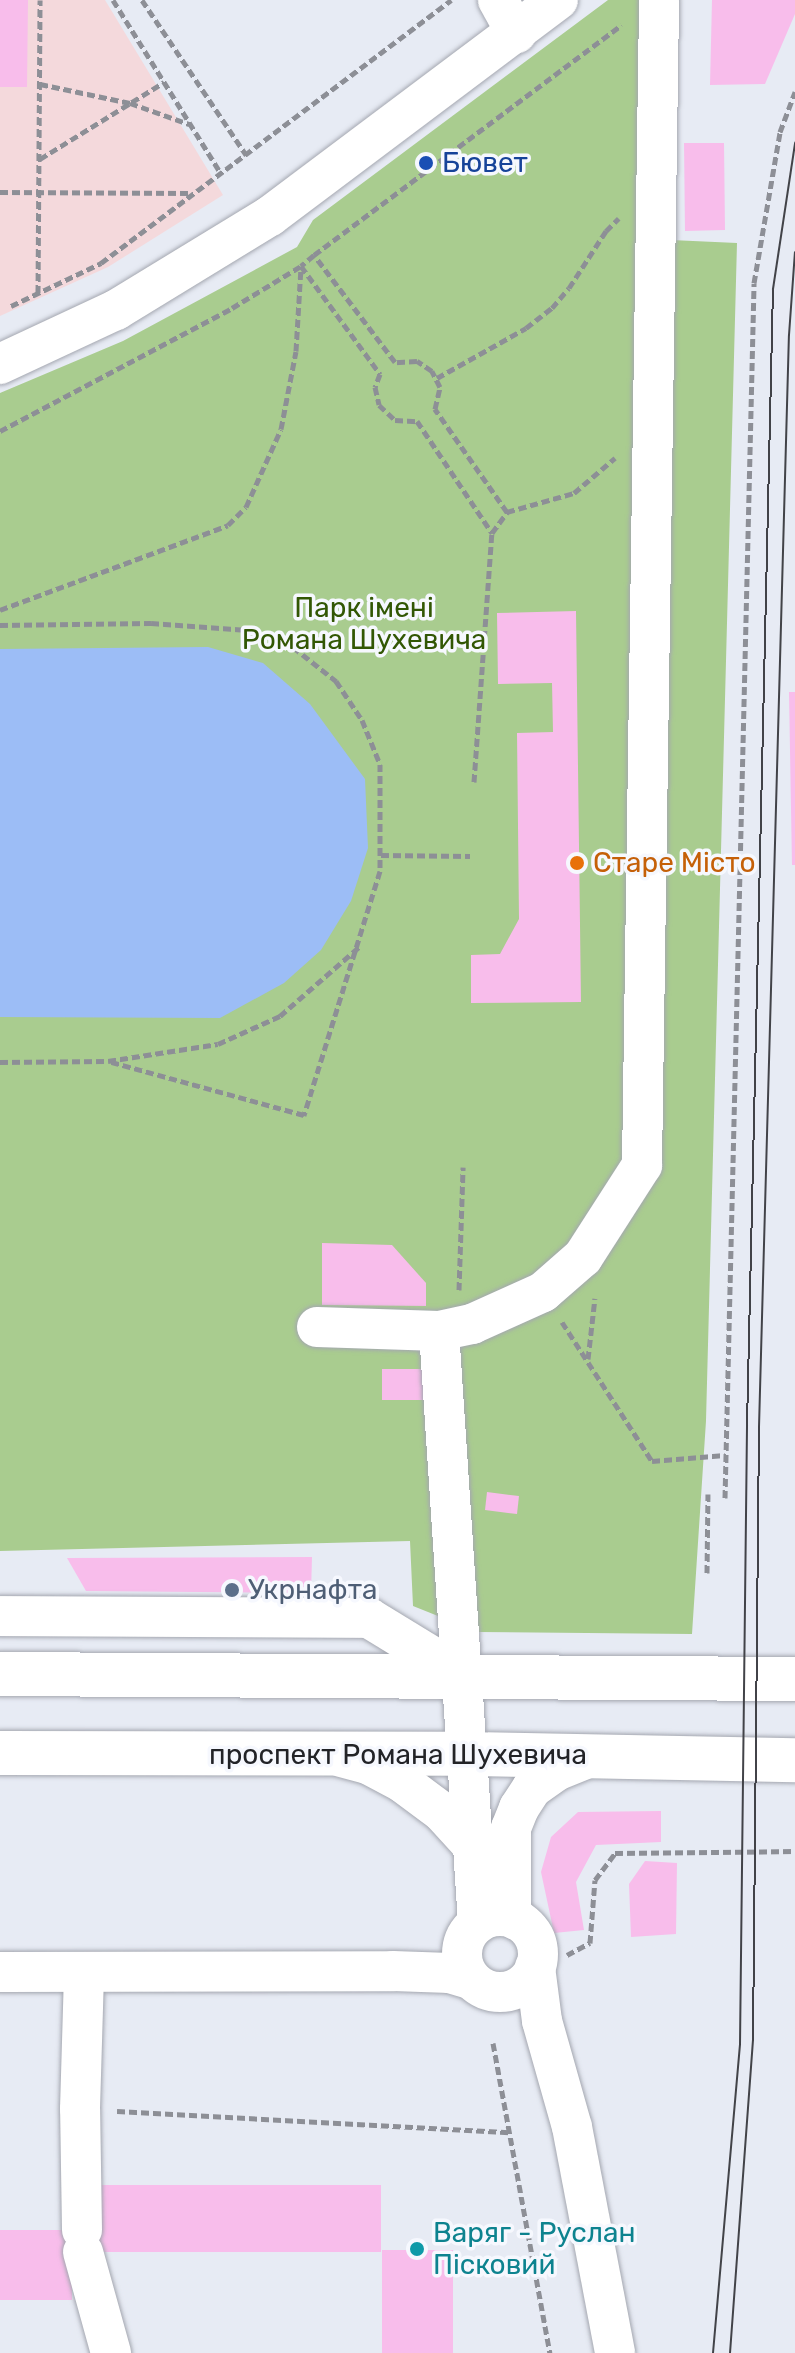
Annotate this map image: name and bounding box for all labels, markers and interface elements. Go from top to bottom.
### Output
place label: Бювет [442,146,528,180]
marker: Бювет [417,154,435,172]
park label: Парк імені Романа Шухевича [242,591,486,657]
place label: Старе Місто [593,846,756,880]
marker: Старе Місто [568,854,586,872]
place label: Укрнафта [248,1573,377,1607]
marker: Укрнафта [223,1581,241,1599]
street label: проспект Романа Шухевича [209,1738,587,1772]
place label: Варяг - Руслан Пісковий [433,2216,635,2282]
marker: Варяг - Руслан Пісковий [408,2240,426,2258]

